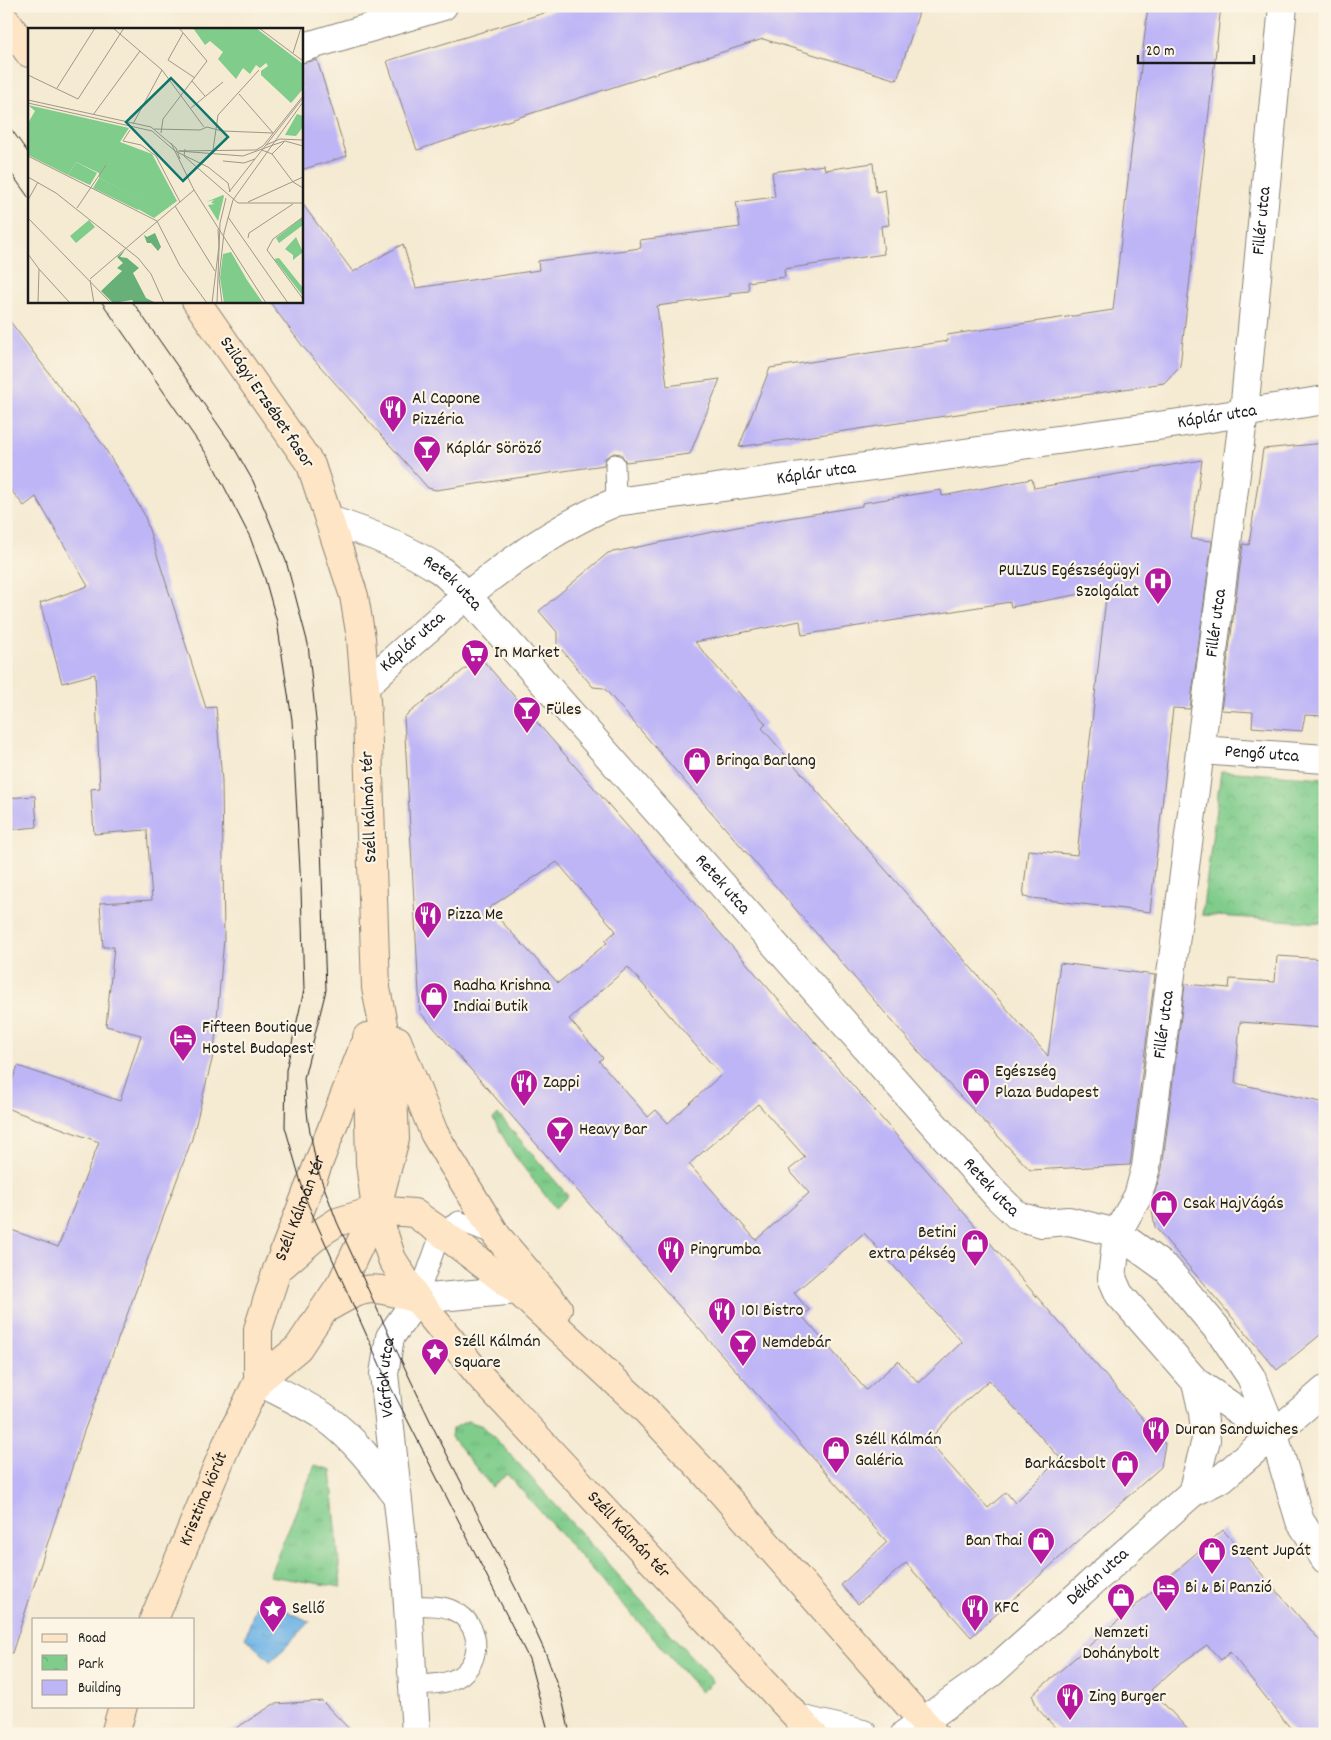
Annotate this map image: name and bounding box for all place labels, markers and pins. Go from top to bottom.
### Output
place label: Al Capone Pizzéria [412,387,480,433]
restaurant icon: Al Capone Pizzéria [378,394,408,433]
bar icon: Káplár Söröző [412,434,442,473]
place label: Káplár Söröző [446,437,542,462]
place label: PULZUS Egészségügyi Szolgálat [998,559,1139,605]
hospital icon: PULZUS Egészségügyi Szolgálat [1143,566,1173,605]
supermarket icon: In Market [460,638,490,677]
place label: In Market [494,641,560,666]
bar icon: Füles [512,695,542,734]
place label: Füles [546,698,582,723]
shop icon: Bringa Barlang [682,746,712,785]
place label: Bringa Barlang [716,749,816,774]
restaurant icon: Pizza Me [413,900,443,939]
place label: Pizza Me [447,903,503,928]
place label: Radha Krishna Indiai Butik [453,974,551,1020]
shop icon: Radha Krishna Indiai Butik [419,981,449,1020]
place label: Fifteen Boutique Hostel Budapest [202,1016,314,1062]
hotel icon: Fifteen Boutique Hostel Budapest [168,1023,198,1062]
place label: Egészség Plaza Budapest [995,1060,1099,1106]
shop icon: Egészség Plaza Budapest [961,1067,991,1106]
restaurant icon: Zappi [509,1068,539,1107]
place label: Zappi [543,1071,579,1096]
bar icon: Heavy Bar [545,1115,575,1154]
place label: Heavy Bar [579,1118,647,1143]
shop icon: Csak HajVágás [1149,1189,1179,1228]
place label: Csak HajVágás [1183,1192,1284,1217]
place label: Betini extra pékség [869,1221,956,1267]
shop icon: Betini extra pékség [960,1228,990,1267]
restaurant icon: Pingrumba [656,1235,686,1274]
place label: Pingrumba [690,1238,761,1263]
restaurant icon: 101 Bistro [707,1296,737,1335]
place label: 101 Bistro [741,1299,804,1324]
bar icon: Nemdebár [728,1328,758,1367]
place label: Széll Kálmán Square [454,1330,540,1376]
place label: Nemdebár [762,1331,831,1356]
place icon: Széll Kálmán Square [420,1337,450,1376]
restaurant icon: Duran Sandwiches [1141,1415,1171,1454]
place label: Duran Sandwiches [1175,1418,1299,1443]
place label: Széll Kálmán Galéria [855,1428,941,1474]
shop icon: Széll Kálmán Galéria [821,1435,851,1474]
shop icon: Barkácsbolt [1110,1449,1140,1488]
place label: Barkácsbolt [1024,1452,1106,1477]
shop icon: Ban Thai [1026,1526,1056,1565]
place label: Ban Thai [965,1529,1022,1554]
shop icon: Szent Jupát [1197,1536,1227,1575]
place label: Szent Jupát [1231,1539,1311,1564]
hotel icon: Bi & Bi Panzió [1151,1573,1181,1612]
place label: Bi & Bi Panzió [1185,1576,1272,1601]
shop icon: Nemzeti Dohánybolt [1106,1582,1136,1621]
restaurant icon: KFC [960,1593,990,1632]
place icon: Sellő [258,1594,288,1633]
place label: KFC [994,1596,1019,1621]
place label: Sellő [292,1597,325,1622]
place label: Nemzeti Dohánybolt [1083,1621,1160,1667]
restaurant icon: Zing Burger [1055,1682,1085,1721]
place label: Zing Burger [1089,1685,1166,1710]

